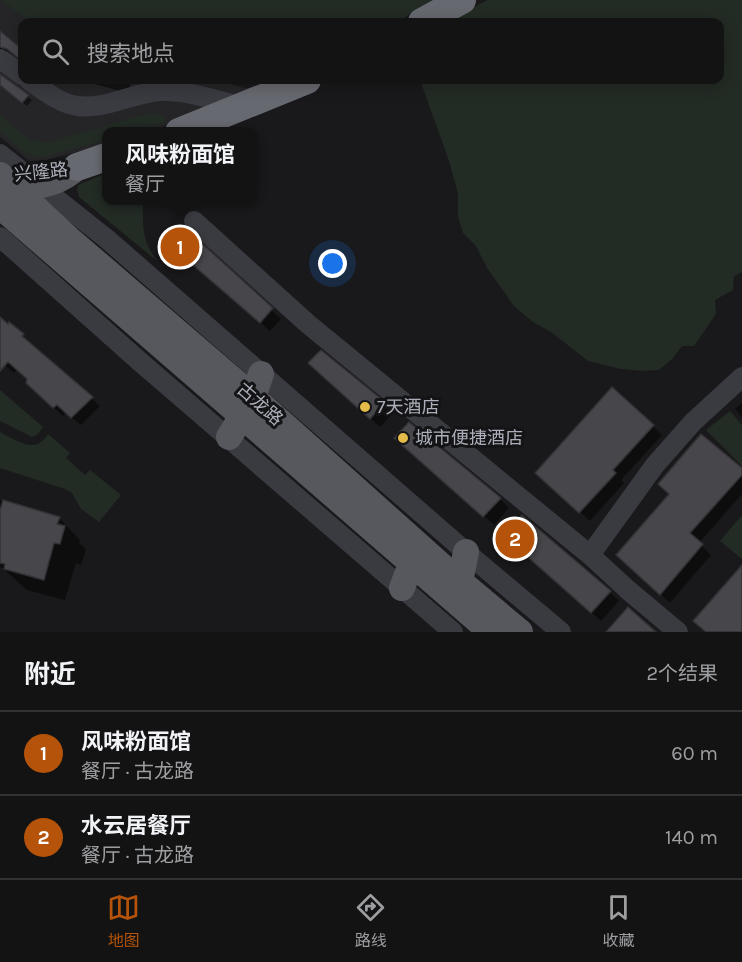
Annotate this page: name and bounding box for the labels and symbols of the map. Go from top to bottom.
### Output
street label: 兴隆路 [13,158,69,186]
pin: 1 [160,224,200,270]
your location [318,249,347,278]
street label: 古龙路 [232,378,288,430]
place label: 7天酒店 [377,396,439,418]
marker: 7天酒店 [358,400,372,414]
place label: 城市便捷酒店 [415,427,523,449]
marker: 城市便捷酒店 [396,431,410,445]
pin: 2 [496,516,534,562]

